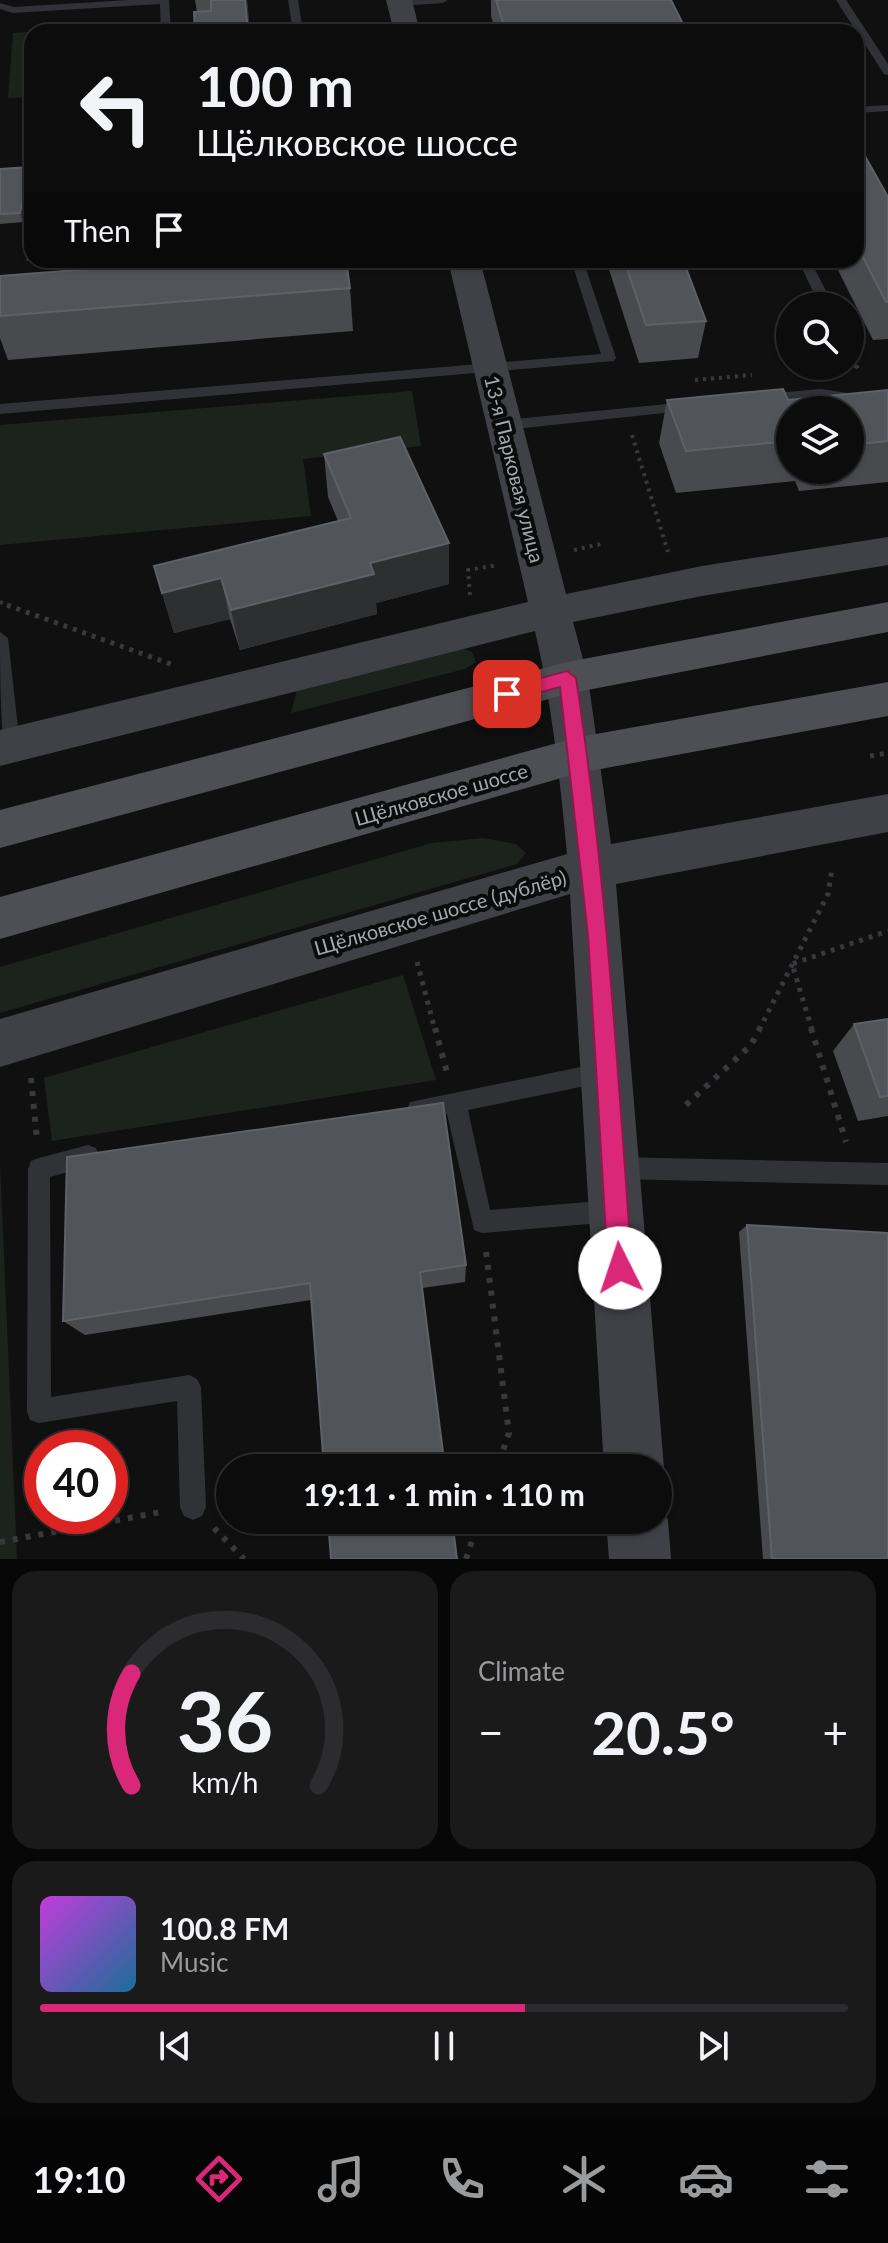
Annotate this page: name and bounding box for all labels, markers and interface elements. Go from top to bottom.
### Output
text: 100 m [196,52,354,119]
icon: left [64,56,168,160]
text: Щёлковское шоссе [196,120,518,164]
icon: arrive [147,208,191,252]
text: Then [64,212,131,248]
map controls [776,292,864,484]
button: search [776,292,864,380]
street label: 13-я Парковая улица [480,373,550,565]
button: layers [776,396,864,484]
pin [473,660,541,728]
icon: arrive [485,672,529,716]
street label: Щёлковское шоссе [352,758,530,830]
street label: Щёлковское шоссе (дублёр) [311,864,569,960]
position arrow [578,1226,662,1310]
speed limit sign: 40 [24,1430,128,1534]
text: 19:11 · 1 min · 110 m [303,1476,585,1512]
text: Climate [478,1655,565,1687]
text: 36 [177,1670,273,1770]
text: 20.5° [591,1696,735,1768]
text: − [478,1706,504,1758]
text: + [822,1706,848,1758]
text: km/h [192,1765,258,1799]
text: 100.8 FM [160,1910,289,1946]
text: Music [160,1946,228,1978]
icon: previous [153,2024,197,2068]
icon: pause [422,2024,466,2068]
icon: next [691,2024,735,2068]
icon: directions [191,2151,247,2207]
icon: music [313,2151,369,2207]
icon: phone [434,2151,490,2207]
icon: climate [556,2151,612,2207]
icon: car [678,2151,734,2207]
icon: filters [799,2151,855,2207]
text: 19:10 [33,2157,126,2201]

